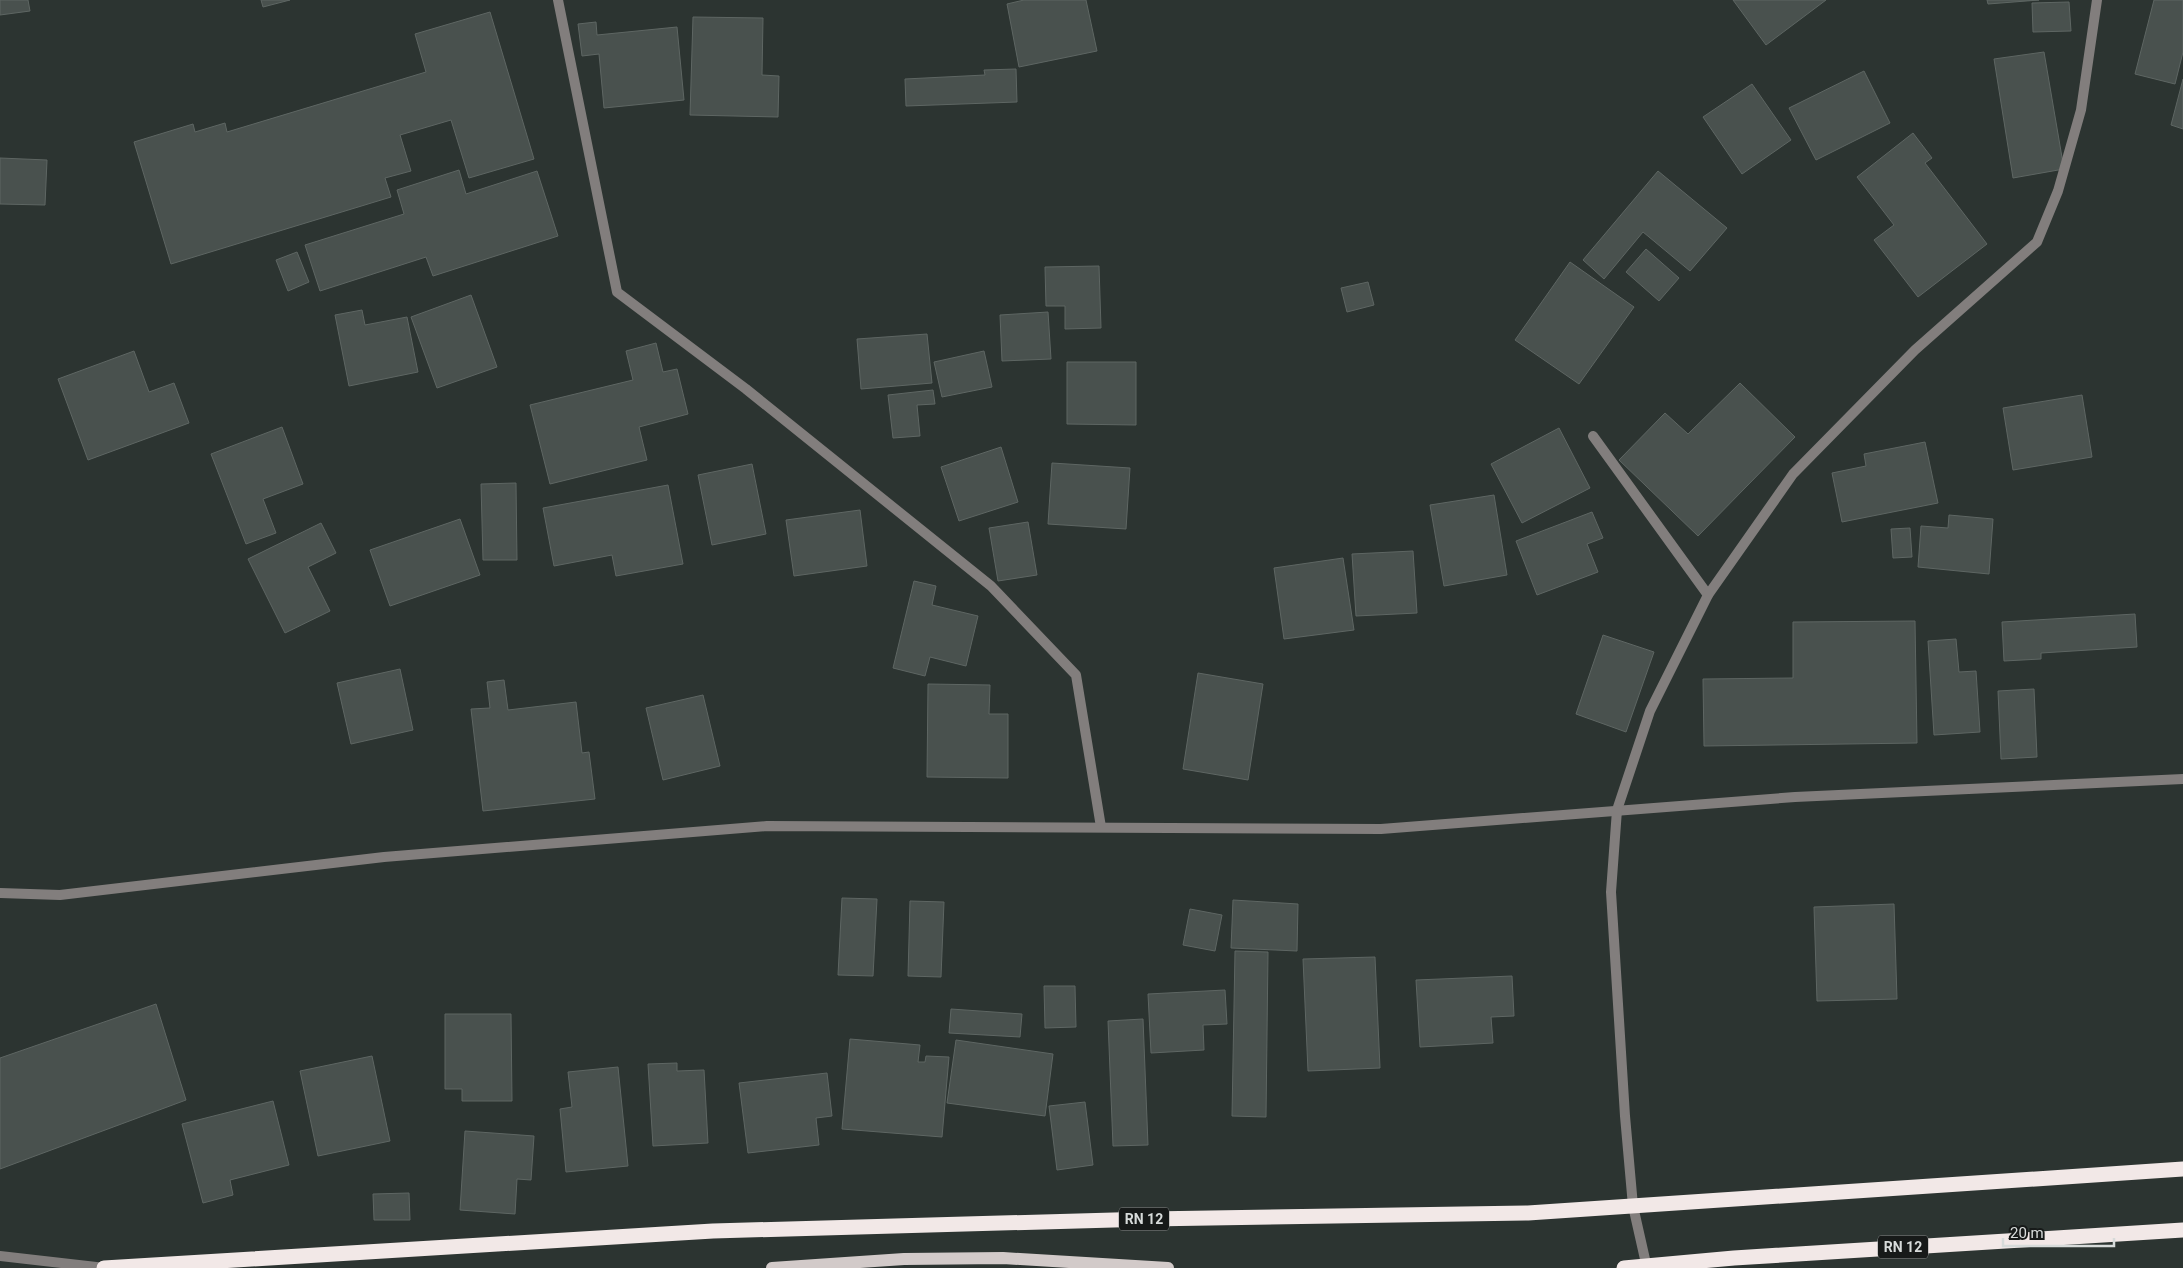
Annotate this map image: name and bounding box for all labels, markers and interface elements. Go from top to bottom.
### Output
road number: RN 12 [1119,1208,1169,1230]
scale bar [2003,1216,2114,1248]
text: 20 m [2010,1224,2044,1242]
road number: RN 12 [1878,1236,1928,1258]

